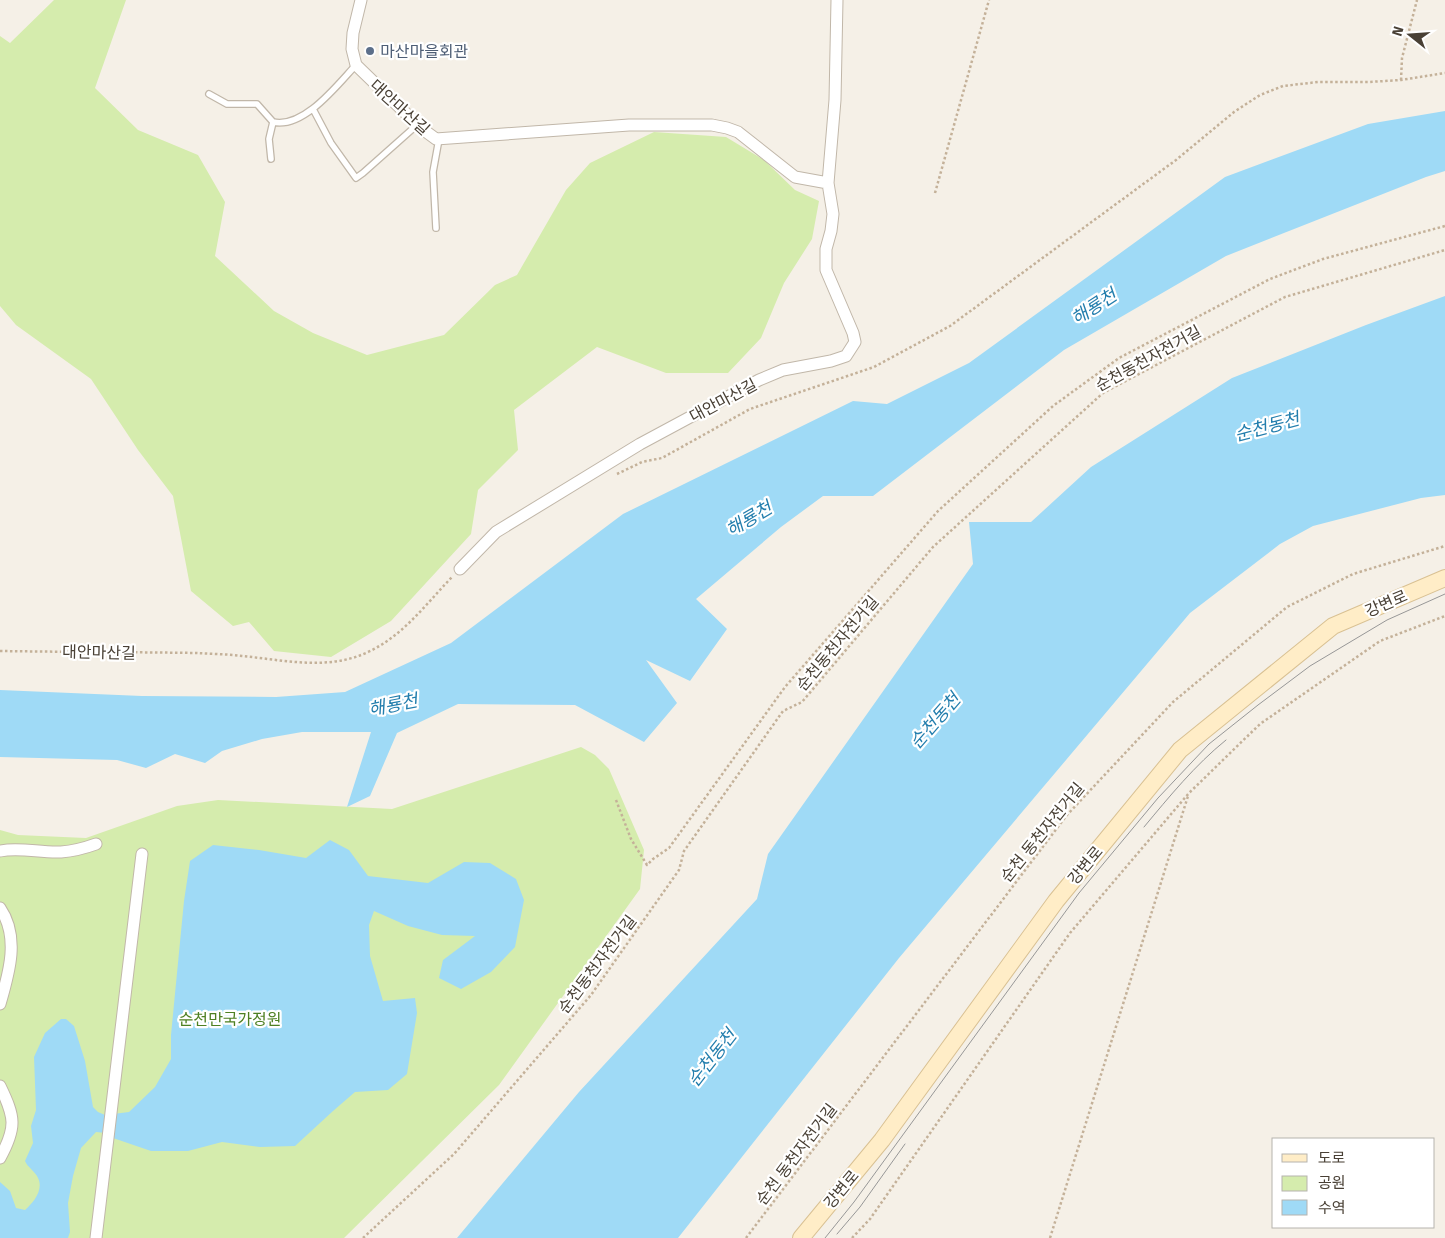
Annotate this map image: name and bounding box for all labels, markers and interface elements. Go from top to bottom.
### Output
north arrow [1385,10,1435,60]
text: N [1389,24,1408,38]
place label: 마산마을회관 [380,42,469,61]
marker: 마산마을회관 [364,45,376,57]
street label: 대안마산길 [366,76,433,139]
water label: 해룡천 [1067,283,1123,330]
street label: 순천동천자전거길 [1092,322,1204,395]
street label: 대안마산길 [686,375,760,426]
water label: 순천동천 [1232,407,1304,446]
water label: 해룡천 [722,496,778,541]
street label: 강변로 [1362,586,1410,621]
street label: 순천동천자전거길 [792,592,883,695]
street label: 대안마산길 [62,642,136,663]
water label: 순천동천 [905,687,967,753]
water label: 해룡천 [367,689,422,721]
street label: 순천 동천자전거길 [997,779,1088,886]
street label: 강변로 [1064,842,1107,888]
street label: 순천동천자전거길 [554,912,640,1017]
park label: 순천만국가정원 [178,1010,282,1029]
water label: 순천동천 [683,1023,743,1091]
street label: 순천 동천자전거길 [752,1100,841,1209]
legend [1272,1138,1435,1228]
text: 도로 [1318,1149,1346,1167]
street label: 강변로 [820,1166,863,1212]
text: 공원 [1318,1174,1346,1192]
text: 수역 [1318,1199,1346,1217]

